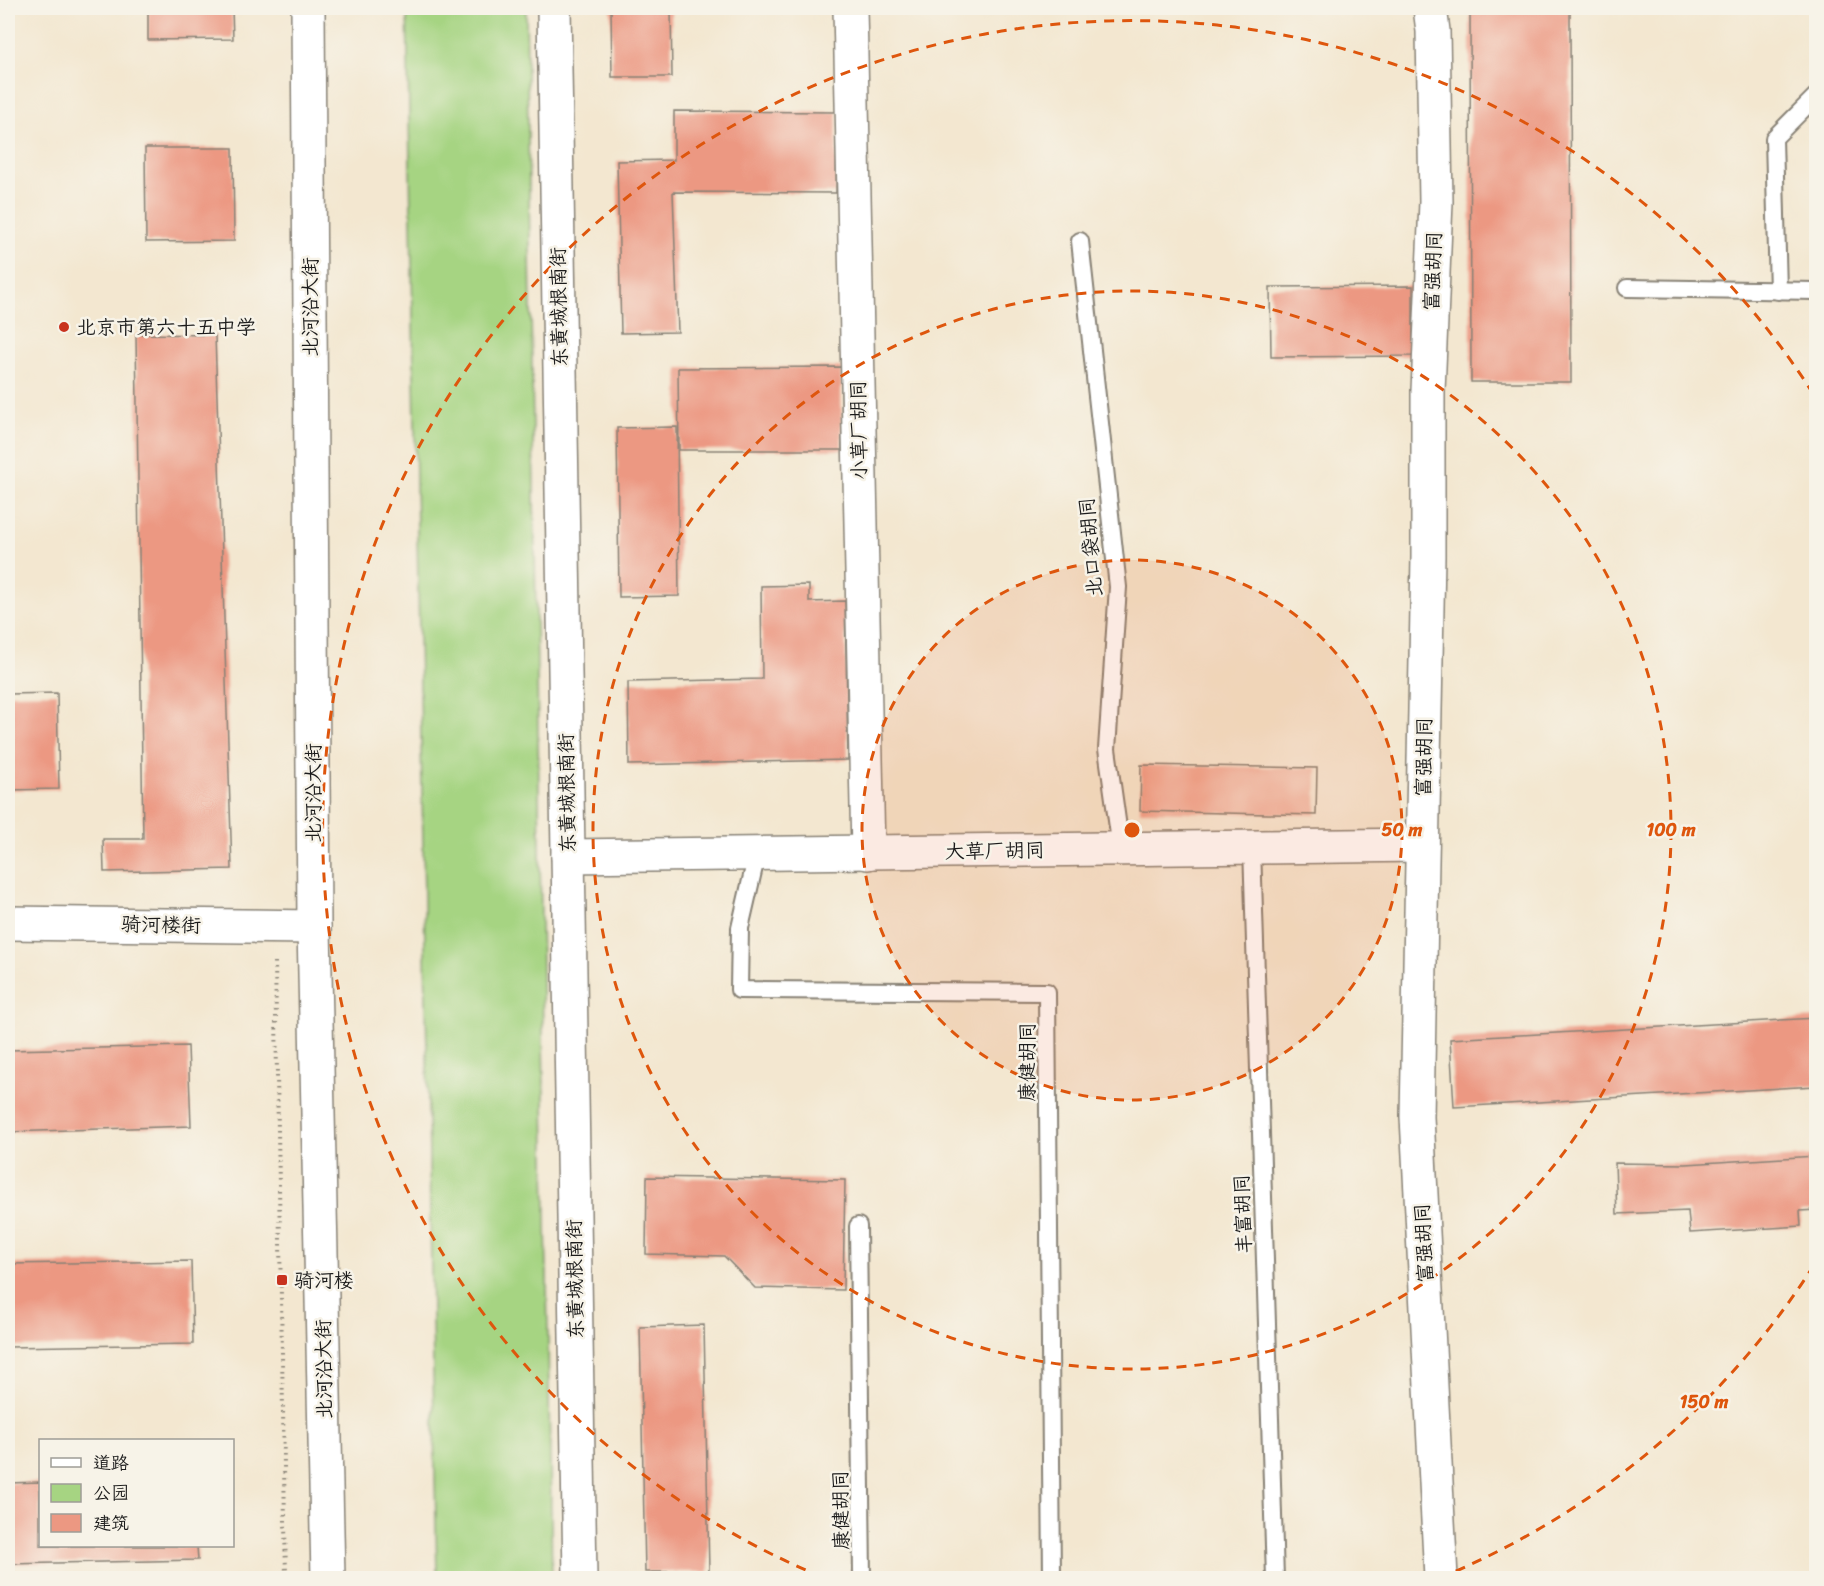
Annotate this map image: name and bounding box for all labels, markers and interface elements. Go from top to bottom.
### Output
street label: 富强胡同 [1414,230,1452,312]
street label: 东黄城根南街 [540,247,578,367]
street label: 北河沿大街 [293,257,328,357]
place label: 北京市第六十五中学 [76,310,256,345]
marker: 北京市第六十五中学 [57,320,71,334]
street label: 小草厂胡同 [841,380,877,480]
street label: 北口袋胡同 [1069,496,1113,598]
street label: 富强胡同 [1406,717,1442,797]
street label: 东黄城根南街 [548,733,586,853]
street label: 北河沿大街 [296,743,331,843]
text: 50 m [1382,814,1423,846]
text: 100 m [1647,814,1696,846]
centre of rings [1122,820,1142,840]
street label: 大草厂胡同 [945,833,1045,869]
street label: 骑河楼街 [121,907,201,943]
street label: 康健胡同 [1010,1022,1045,1102]
street label: 丰富胡同 [1224,1173,1262,1255]
street label: 富强胡同 [1404,1202,1444,1284]
street label: 东黄城根南街 [556,1219,594,1339]
place label: 骑河楼 [294,1263,354,1298]
marker: 骑河楼 [275,1273,289,1287]
street label: 北河沿大街 [306,1319,342,1419]
text: 150 m [1680,1386,1728,1418]
legend [39,1439,234,1547]
text: 道路 [93,1447,129,1479]
street label: 康健胡同 [823,1470,859,1550]
text: 公园 [93,1477,129,1509]
text: 建筑 [93,1507,129,1539]

